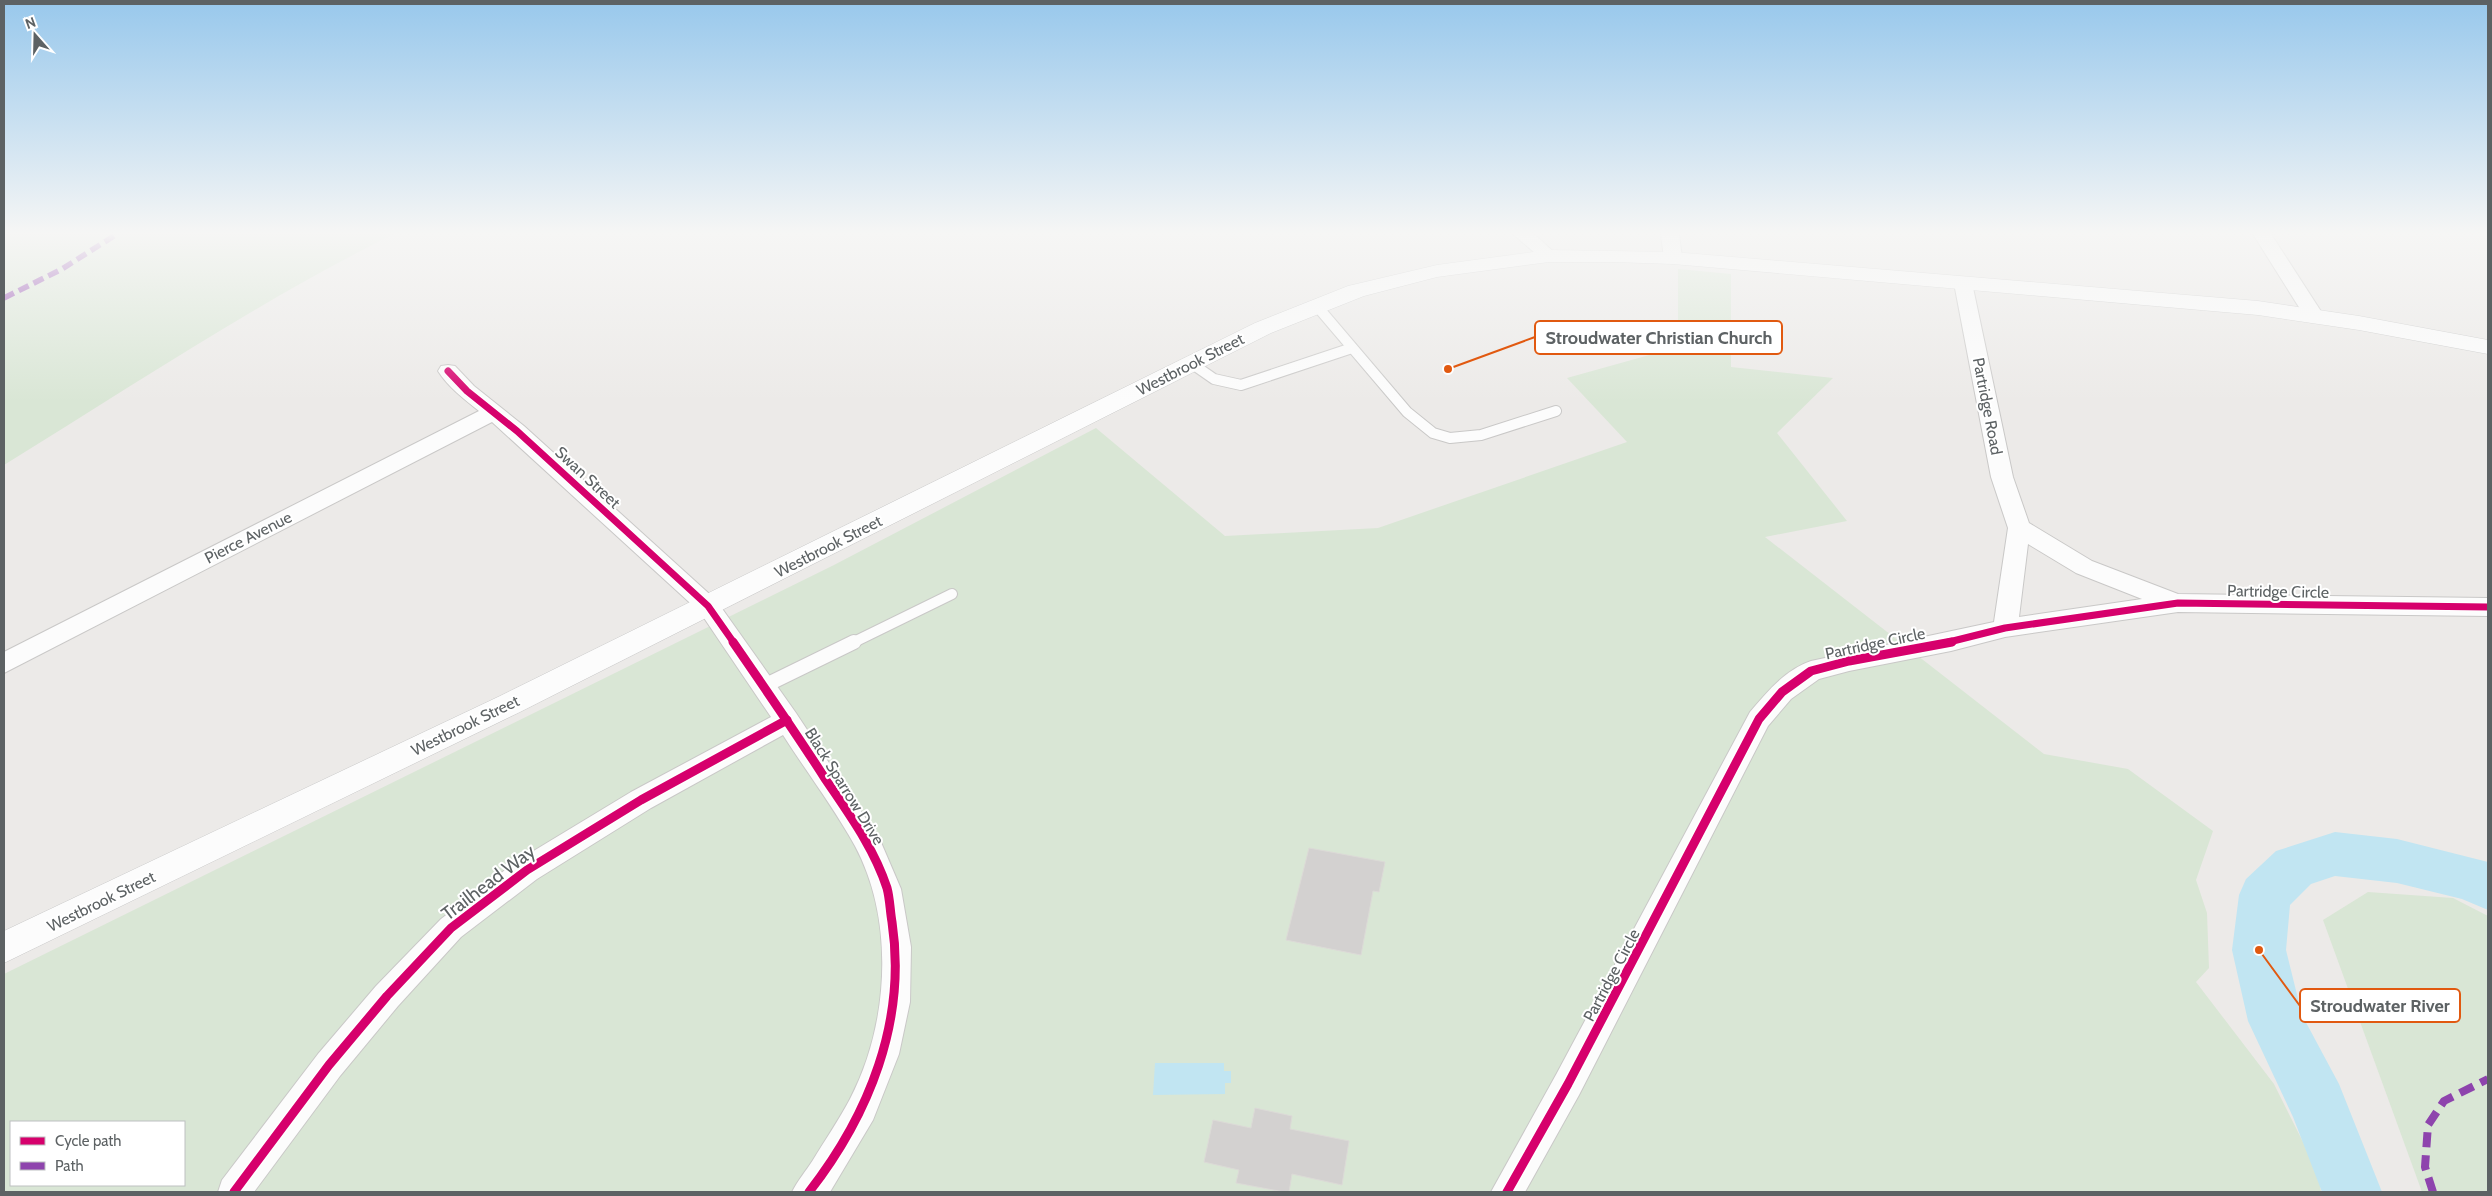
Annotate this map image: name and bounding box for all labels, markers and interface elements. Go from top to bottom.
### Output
north arrow [10,10,60,60]
text: N [23,13,38,33]
callout: Stroudwater Christian Church [1535,321,1782,354]
text: Stroudwater Christian Church [1546,327,1772,349]
street label: Westbrook Street [1133,329,1248,400]
street label: Partridge Road [1969,356,2006,456]
street label: Swan Street [551,442,625,513]
street label: Pierce Avenue [202,507,295,568]
street label: Westbrook Street [771,511,886,582]
street label: Partridge Circle [2227,581,2329,602]
street label: Partridge Circle [1823,624,1927,663]
street label: Westbrook Street [408,691,523,760]
street label: Black Sparrow Drive [801,724,888,848]
street label: Trailhead Way [437,839,540,925]
street label: Westbrook Street [44,867,159,936]
street label: Partridge Circle [1579,926,1644,1025]
callout: Stroudwater River [2300,989,2460,1022]
text: Stroudwater River [2310,995,2450,1017]
legend [10,1121,185,1186]
text: Cycle path [55,1132,121,1150]
text: Path [55,1157,84,1175]

